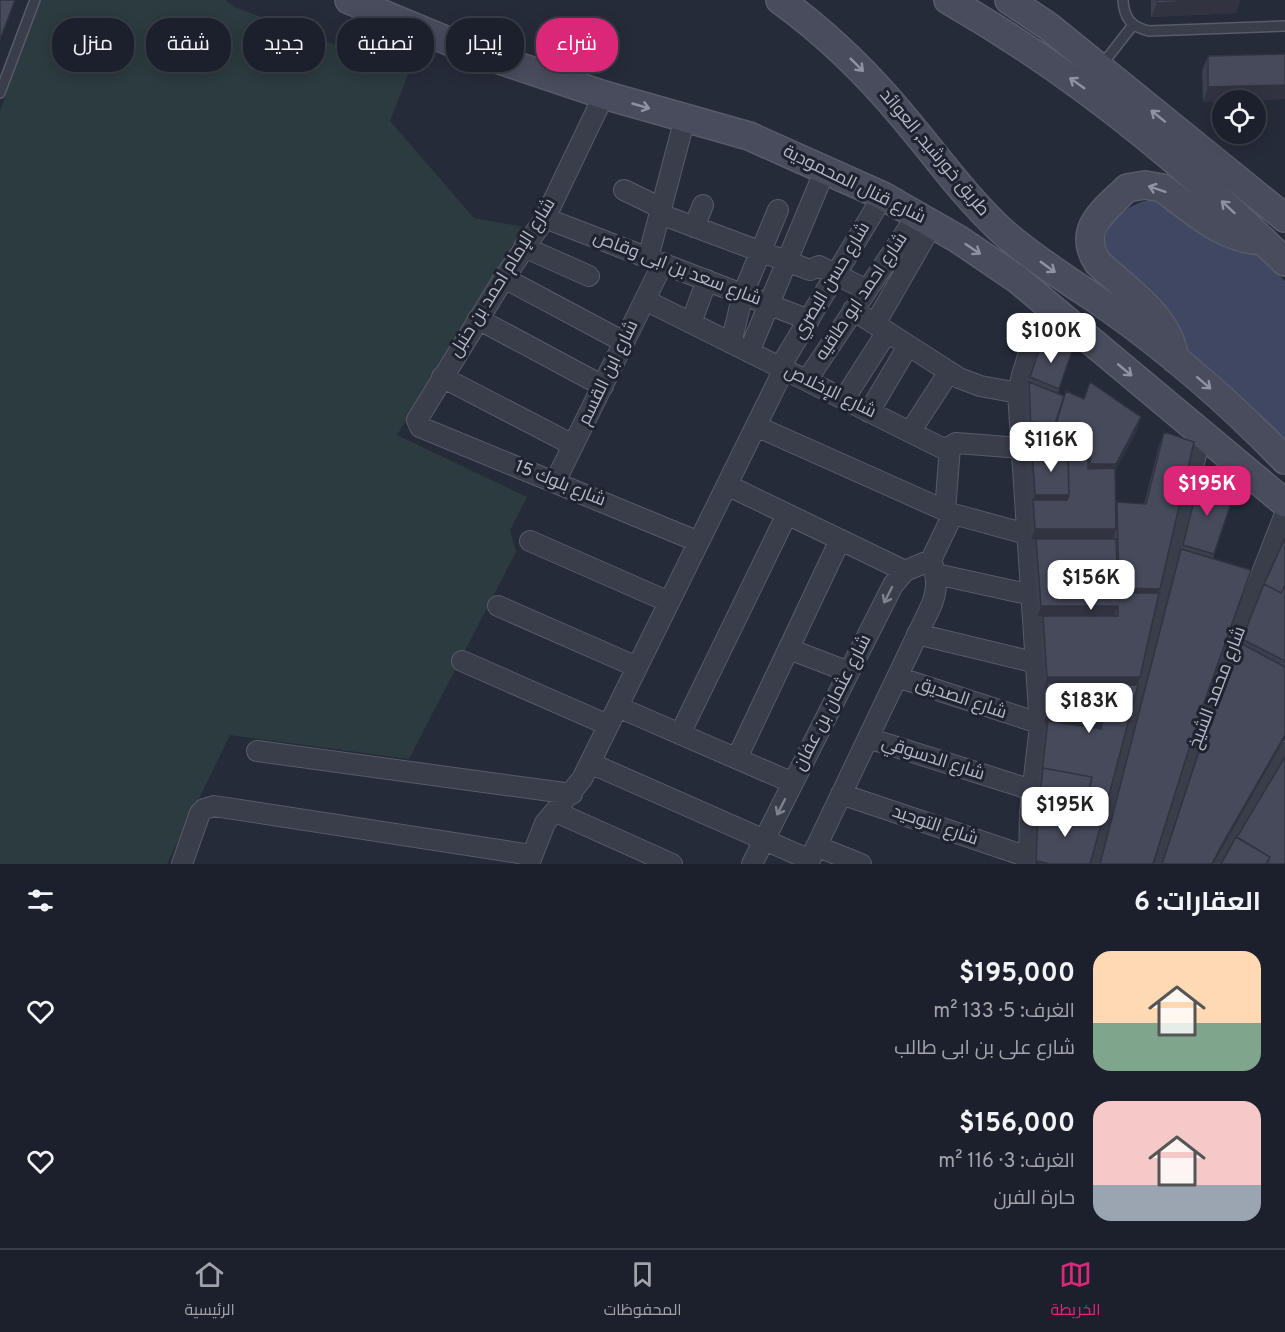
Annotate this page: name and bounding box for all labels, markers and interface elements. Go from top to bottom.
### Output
chip: منزل [52,18,134,72]
chip: شقة [146,18,231,72]
chip: جديد [243,18,325,72]
chip: تصفية [337,18,434,72]
chip: إيجار [446,18,524,72]
chip: شراء [536,18,618,72]
one-way arrow [849,58,864,73]
one-way arrow [1069,77,1086,89]
street label: طريق خورشيد, العوائد [874,85,994,221]
map controls [1212,90,1266,144]
button: locate [1212,90,1266,144]
one-way arrow [631,100,650,112]
one-way arrow [1150,109,1166,122]
street label: شارع قنال المحمودية [779,140,929,230]
one-way arrow [1149,182,1167,193]
street label: شارع الإمام احمد بن حنبل [445,194,561,362]
one-way arrow [1220,200,1235,214]
street label: شارع حسن البصري [788,218,877,344]
street label: شارع سعد بن ابى وقاص [590,226,764,312]
street label: شارع احمد ابو طاقيه [811,229,913,365]
one-way arrow [964,242,981,255]
one-way arrow [1039,261,1055,273]
pin: $100K [1009,313,1093,364]
street label: شارع ابن القسم [574,317,644,429]
text: $100K [1021,319,1081,345]
street label: شارع الإخلاص [780,360,880,424]
one-way arrow [1117,363,1133,376]
one-way arrow [1196,376,1211,390]
pin: $116K [1009,422,1093,473]
text: $116K [1024,428,1078,454]
street label: شارع بلوك 15 [511,455,609,513]
pin: $195K [1165,466,1249,517]
text: $195K [1178,472,1236,498]
pin: $156K [1049,560,1133,611]
text: $156K [1062,566,1120,592]
one-way arrow [881,586,893,604]
street label: شارع محمد الشيخ [1184,623,1252,753]
street label: شارع عثمان بن عفان [789,631,877,775]
street label: شارع الصديق [912,673,1010,725]
pin: $183K [1047,683,1131,734]
text: $183K [1060,689,1118,715]
street label: شارع الدسوقي [878,732,987,787]
pin: $195K [1023,787,1107,838]
text: $195K [1036,793,1094,819]
one-way arrow [775,797,786,815]
street label: شارع التوحيد [889,801,981,851]
icon: filters [24,884,57,917]
text: العقارات: 6 [1134,887,1261,920]
text: $195,000 [959,958,1075,991]
icon: home [1141,975,1213,1047]
icon: heart [24,995,57,1028]
text: الغرف: 5 · 133 m² [933,999,1075,1025]
text: شارع على بن ابى طالب [894,1036,1075,1062]
text: $156,000 [959,1108,1075,1141]
icon: home [1141,1125,1213,1197]
icon: heart [24,1145,57,1178]
text: الغرف: 3 · 116 m² [938,1149,1075,1175]
text: حارة الفرن [993,1186,1075,1212]
tab: الرئيسية [185,1258,235,1324]
tab: المحفوظات [604,1258,682,1324]
tab: الخريطة [1051,1258,1101,1324]

